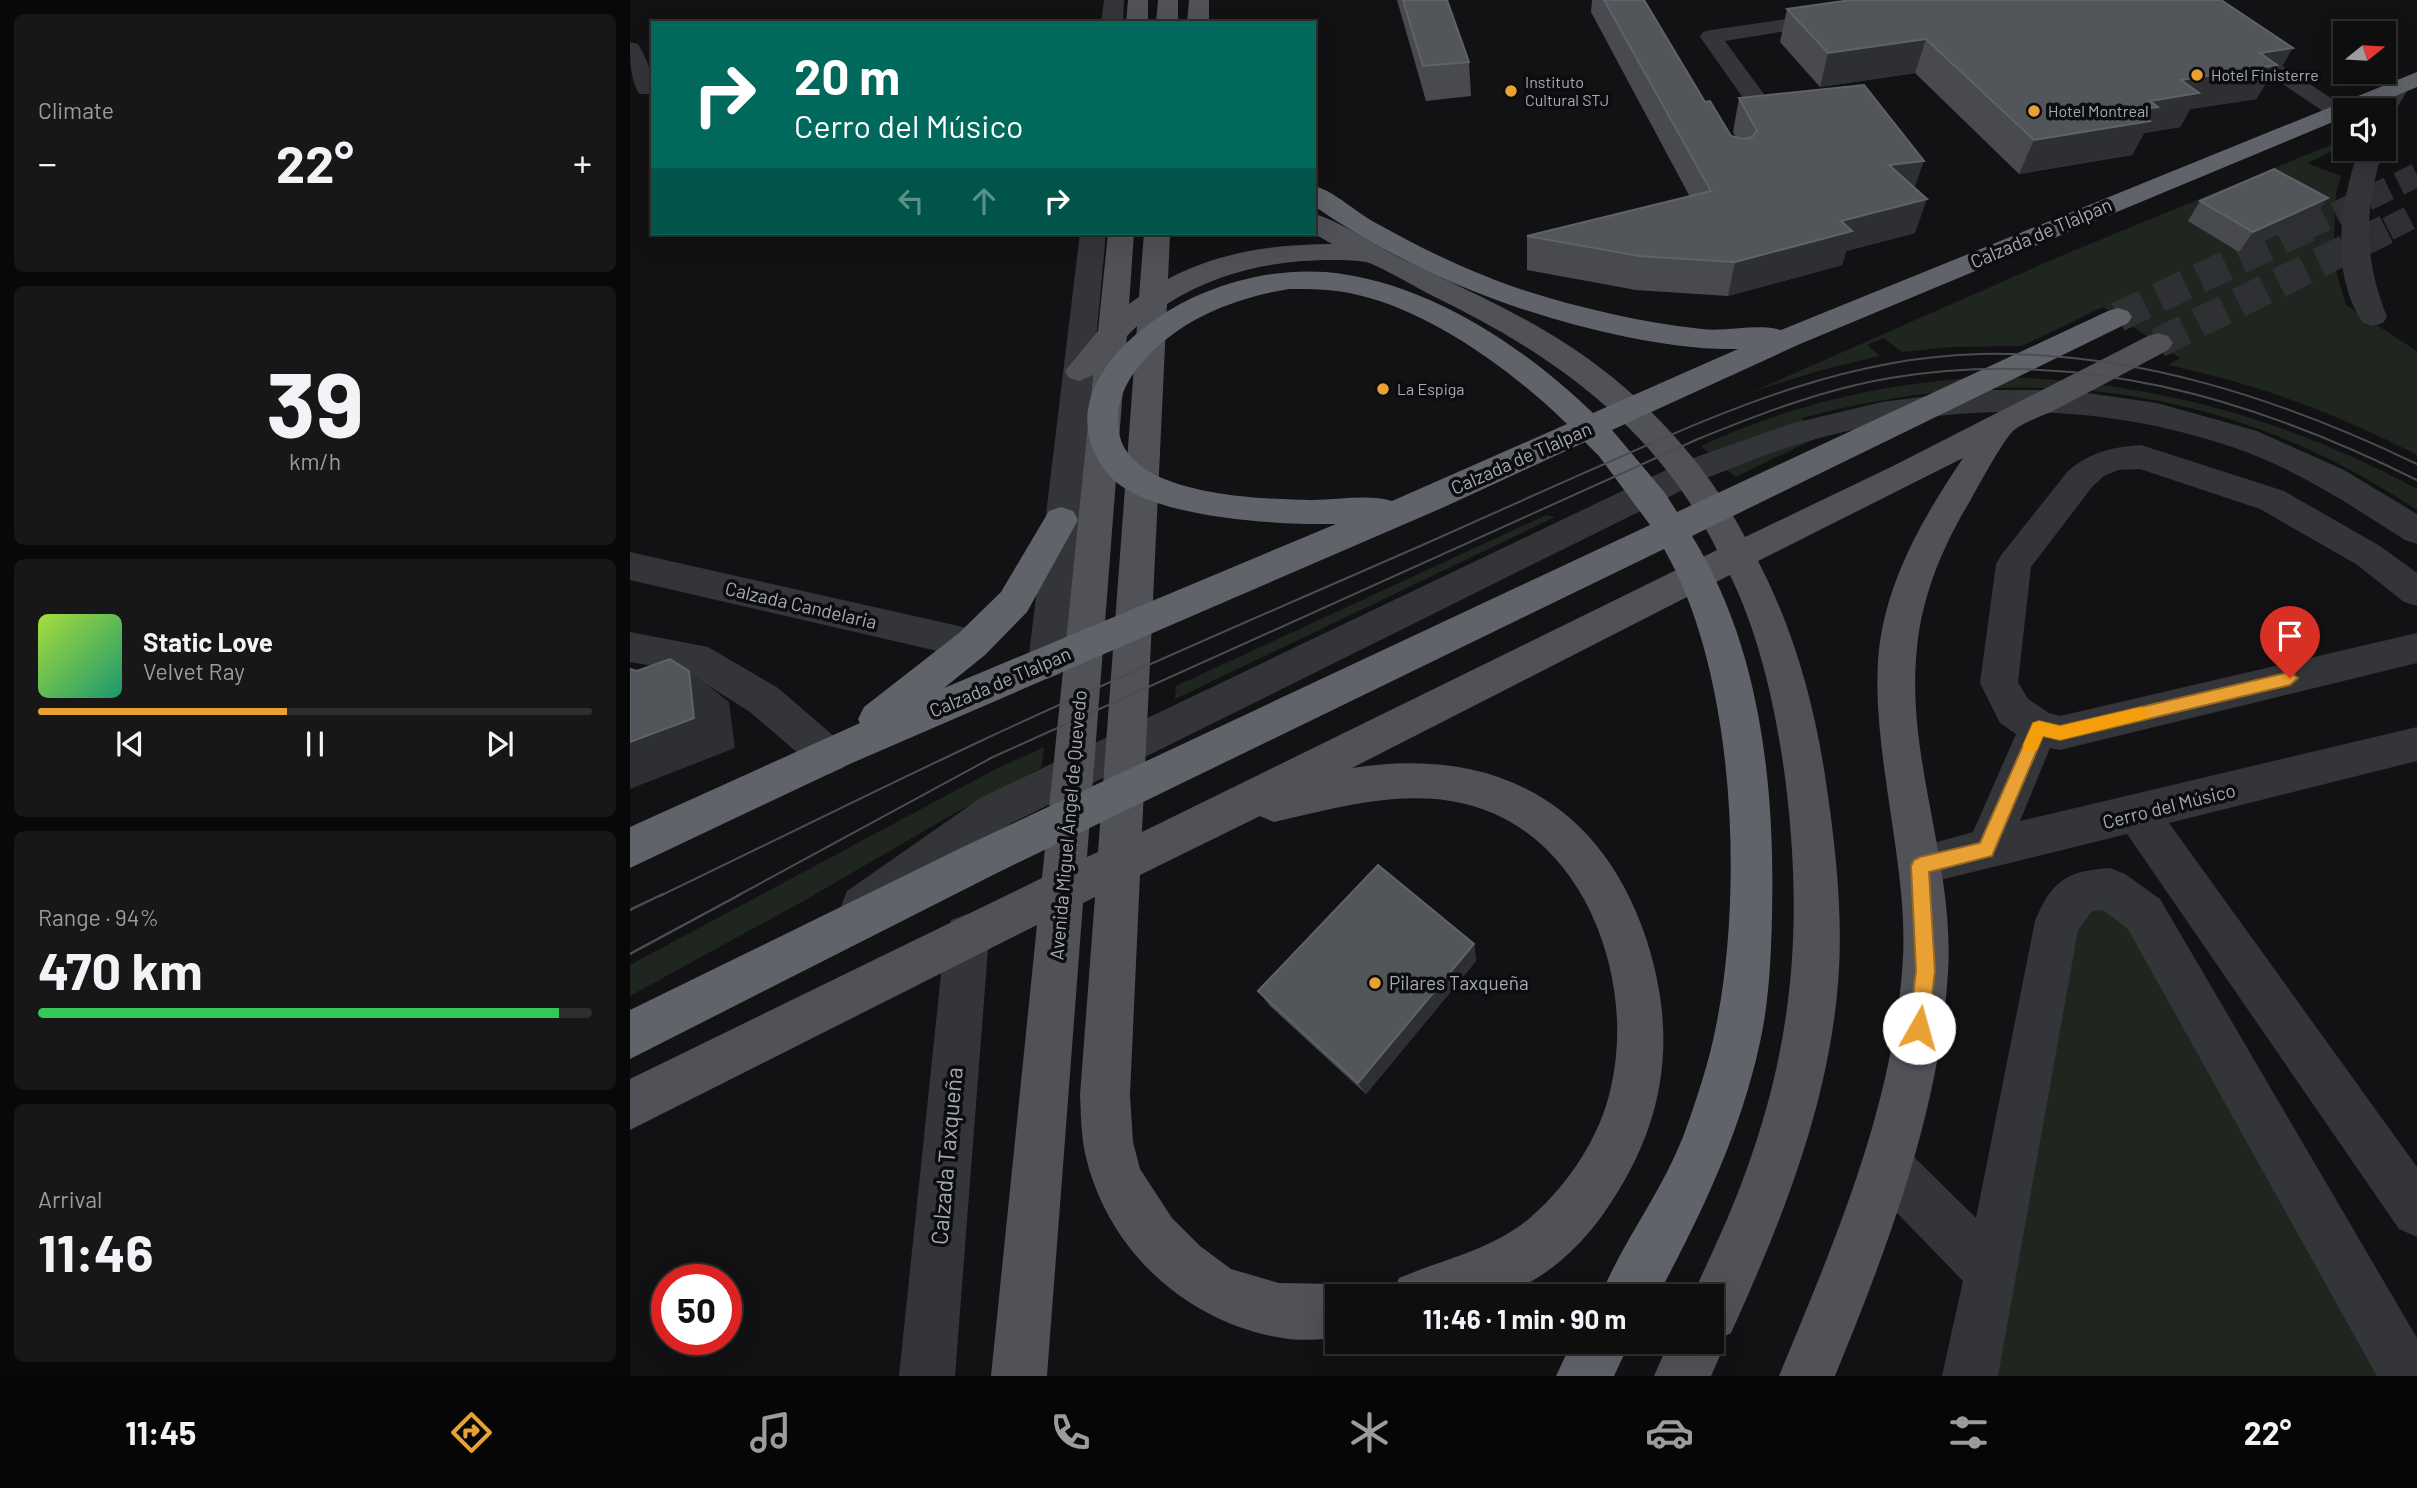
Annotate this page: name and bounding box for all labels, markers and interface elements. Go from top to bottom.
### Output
north arrow [2333,21,2396,84]
map controls [2333,21,2396,161]
text: 20 m [794,46,900,105]
icon: right [679,49,770,140]
place label: Hotel Finisterre [2211,65,2319,84]
marker: Hotel Finisterre [2189,67,2205,83]
place label: Instituto Cultural STJ [1525,72,1609,109]
marker: Instituto Cultural STJ [1503,83,1519,99]
text: Climate [38,96,114,124]
button: sound [2333,98,2396,161]
place label: Hotel Montreal [2048,101,2149,120]
marker: Hotel Montreal [2026,103,2042,119]
text: Cerro del Músico [794,106,1023,144]
text: 22° [276,131,354,193]
text: − [38,139,57,185]
text: + [573,139,592,185]
icon: left [892,182,930,220]
icon: ahead [965,182,1003,220]
icon: right [1038,182,1076,220]
street label: Calzada de Tlalpan [1967,192,2115,273]
text: 39 [266,347,364,456]
place label: La Espiga [1397,379,1465,398]
marker: La Espiga [1375,381,1391,397]
street label: Calzada de Tlalpan [1447,416,1595,499]
text: km/h [289,447,341,475]
street label: Calzada Candelaria [723,576,879,633]
pin [2260,606,2320,678]
icon: arrive [2271,617,2309,655]
text: Static Love [143,626,273,657]
street label: Calzada de Tlalpan [926,641,1074,722]
text: Velvet Ray [143,657,245,685]
street label: Avenida Miguel Ángel de Quevedo [1044,689,1091,961]
icon: previous [111,725,149,763]
icon: pause [296,725,334,763]
icon: next [481,725,519,763]
street label: Cerro del Músico [2100,778,2238,833]
text: Range · 94% [38,903,159,931]
text: 470 km [38,938,203,1000]
place label: Pilares Taxqueña [1389,971,1529,994]
marker: Pilares Taxqueña [1367,975,1383,991]
position arrow [1882,991,1956,1065]
street label: Calzada Taxqueña [924,1066,968,1246]
text: Arrival [38,1185,102,1213]
text: 11:46 [38,1220,154,1282]
speed limit sign: 50 [651,1264,742,1355]
text: 11:46 · 1 min · 90 m [1423,1303,1626,1334]
icon: directions [447,1408,496,1457]
icon: music [746,1408,795,1457]
icon: phone [1046,1408,1095,1457]
icon: climate [1345,1408,1394,1457]
icon: car [1645,1408,1694,1457]
icon: filters [1944,1408,1993,1457]
text: 11:45 [125,1413,196,1451]
text: 22° [2244,1413,2292,1451]

